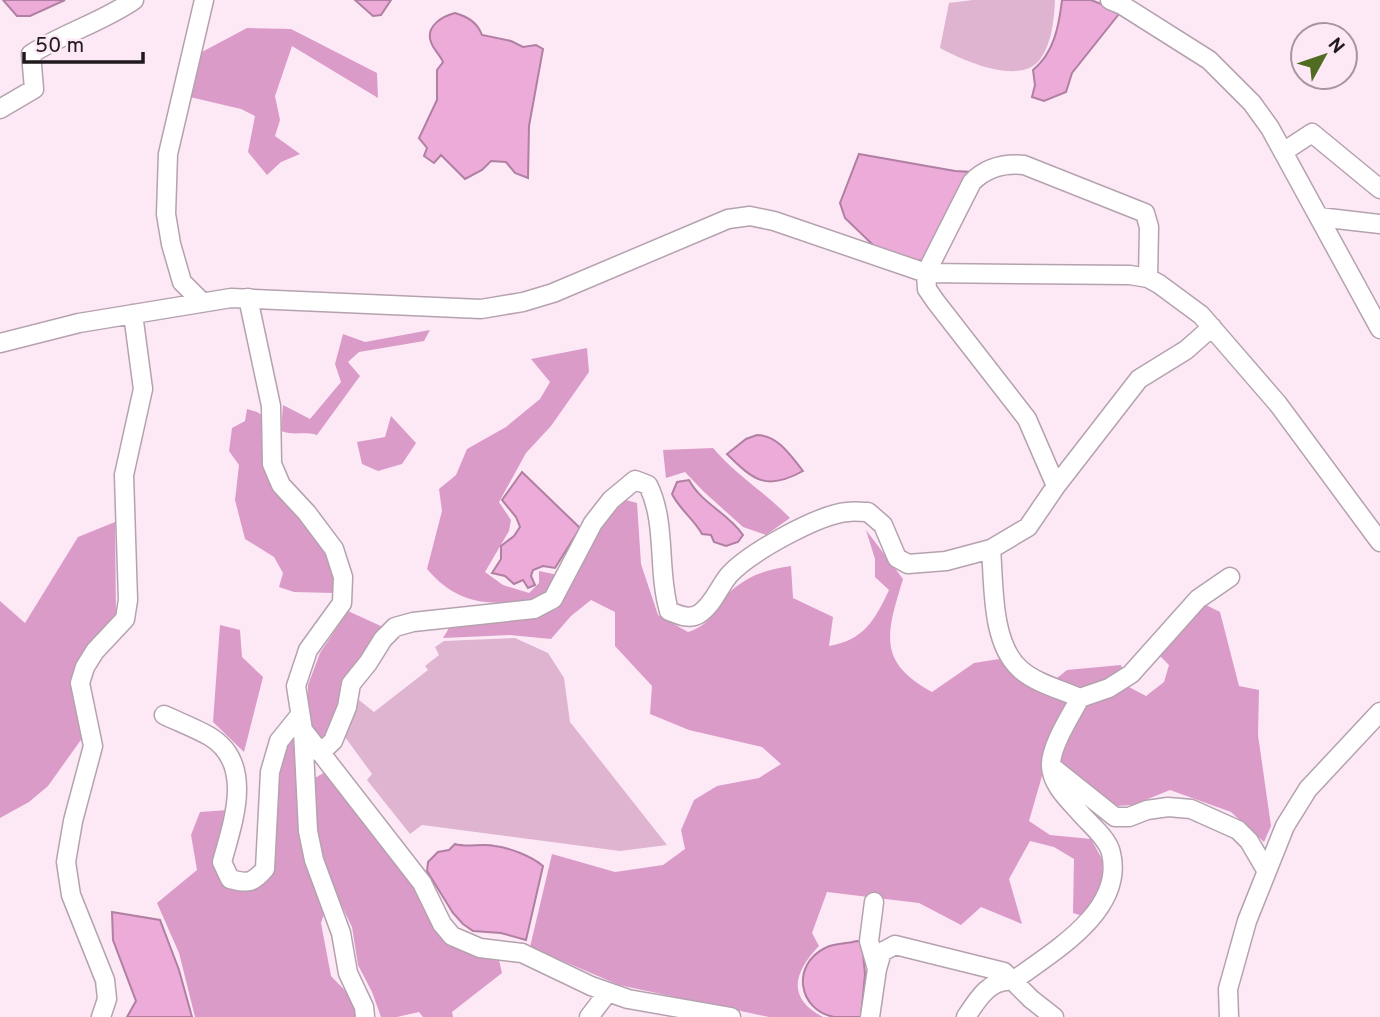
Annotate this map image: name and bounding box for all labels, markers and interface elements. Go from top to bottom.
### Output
scale bar [24,21,144,65]
north arrow [1289,21,1359,91]
text: 50 m [35,33,84,60]
text: N [1322,33,1349,59]

